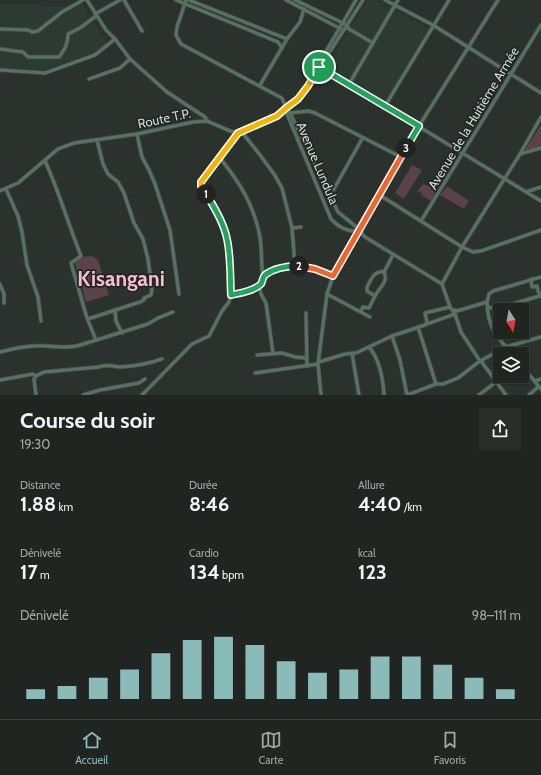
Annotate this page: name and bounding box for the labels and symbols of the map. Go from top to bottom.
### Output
street label: Avenue de la Huitième Armée [424,44,522,192]
pin [302,50,336,84]
street label: Route T.P. [136,105,192,131]
street label: Avenue Lundula [293,119,343,207]
pin: 3 [396,138,416,158]
pin: 1 [196,184,216,204]
pin: 2 [289,256,309,276]
district label: Kisangani [77,266,165,291]
north arrow [493,303,529,339]

